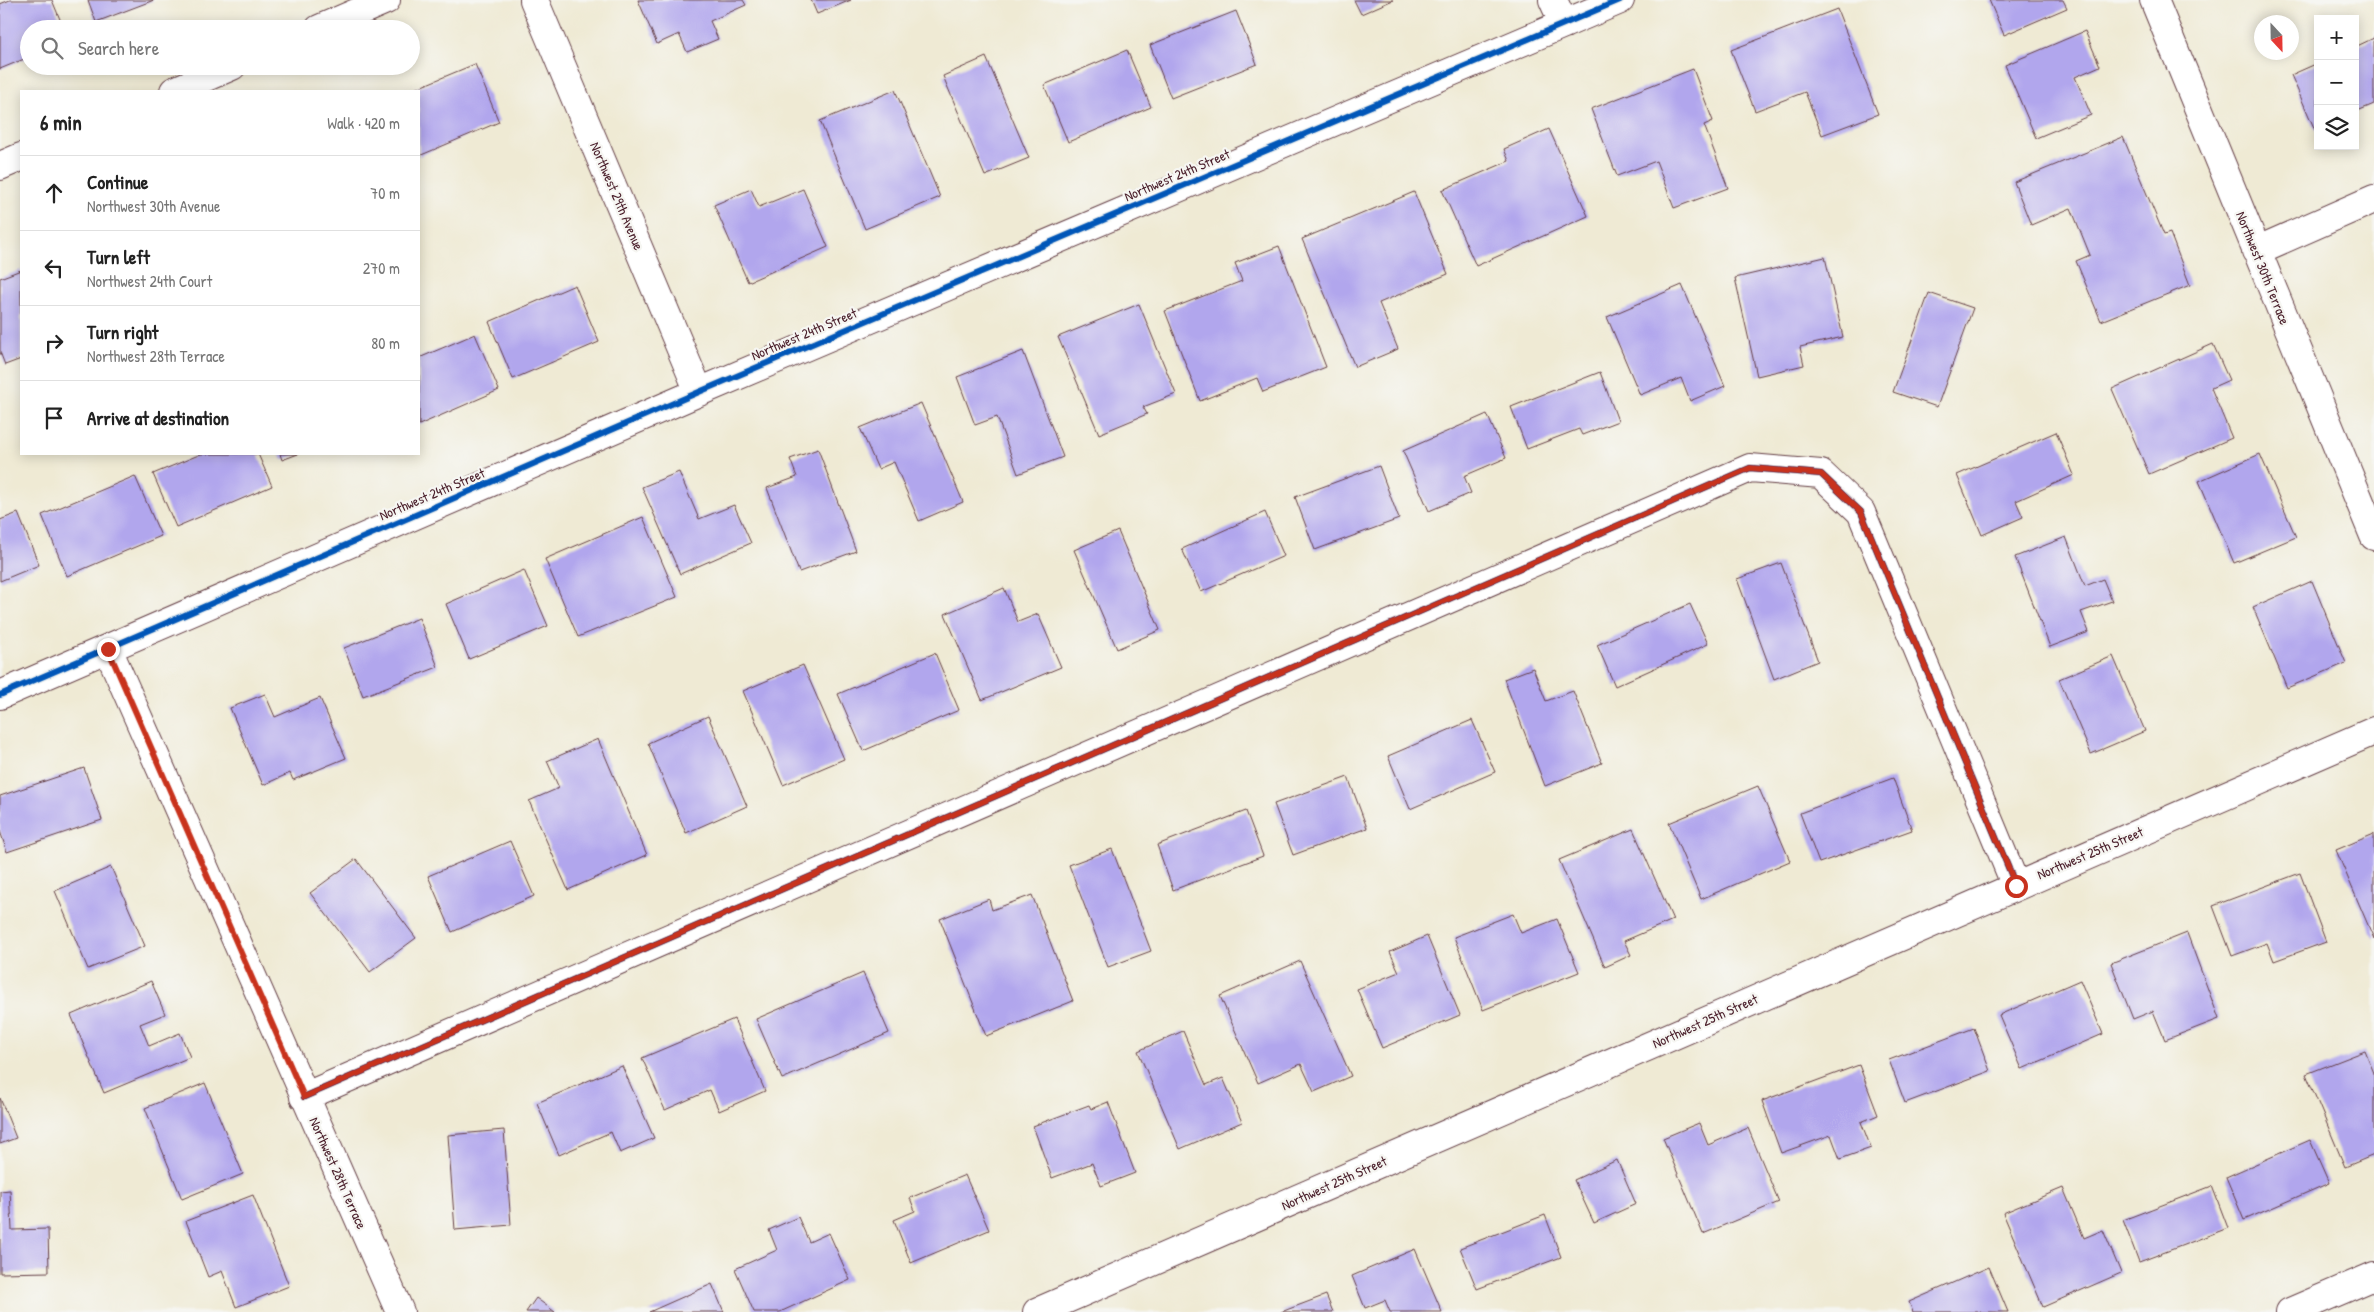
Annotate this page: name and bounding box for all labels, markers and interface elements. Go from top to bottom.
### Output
north arrow [2254,15,2299,60]
map controls [2314,15,2359,150]
button: + [2314,15,2359,60]
search box [20,20,420,75]
icon: search [38,34,66,62]
text: Search here [78,35,159,61]
button: − [2314,60,2359,105]
button: layers [2314,105,2359,150]
text: 6 min [40,108,82,137]
text: Walk · 420 m [327,112,400,134]
street label: Northwest 29th Avenue [586,139,649,253]
street label: Northwest 24th Street [1121,144,1233,205]
text: Continue [87,169,148,195]
icon: ahead [40,179,68,207]
text: 70 m [370,182,400,204]
text: Northwest 30th Avenue [87,195,220,217]
street label: Northwest 30th Terrace [2232,208,2295,328]
text: Turn left [87,244,150,270]
icon: left [40,254,68,282]
text: 270 m [363,257,400,279]
text: Northwest 24th Court [87,270,212,292]
street label: Northwest 24th Street [748,303,860,364]
text: Turn right [87,319,158,345]
icon: right [40,329,68,357]
text: 80 m [371,332,400,354]
text: Northwest 28th Terrace [87,345,225,367]
icon: arrive [40,404,68,432]
text: Arrive at destination [87,405,229,431]
street label: Northwest 24th Street [376,463,488,524]
route end [97,638,120,661]
street label: Northwest 25th Street [2034,822,2146,883]
route start [2005,875,2028,898]
street label: Northwest 25th Street [1649,989,1761,1052]
street label: Northwest 28th Terrace [305,1114,372,1232]
street label: Northwest 25th Street [1278,1151,1390,1214]

